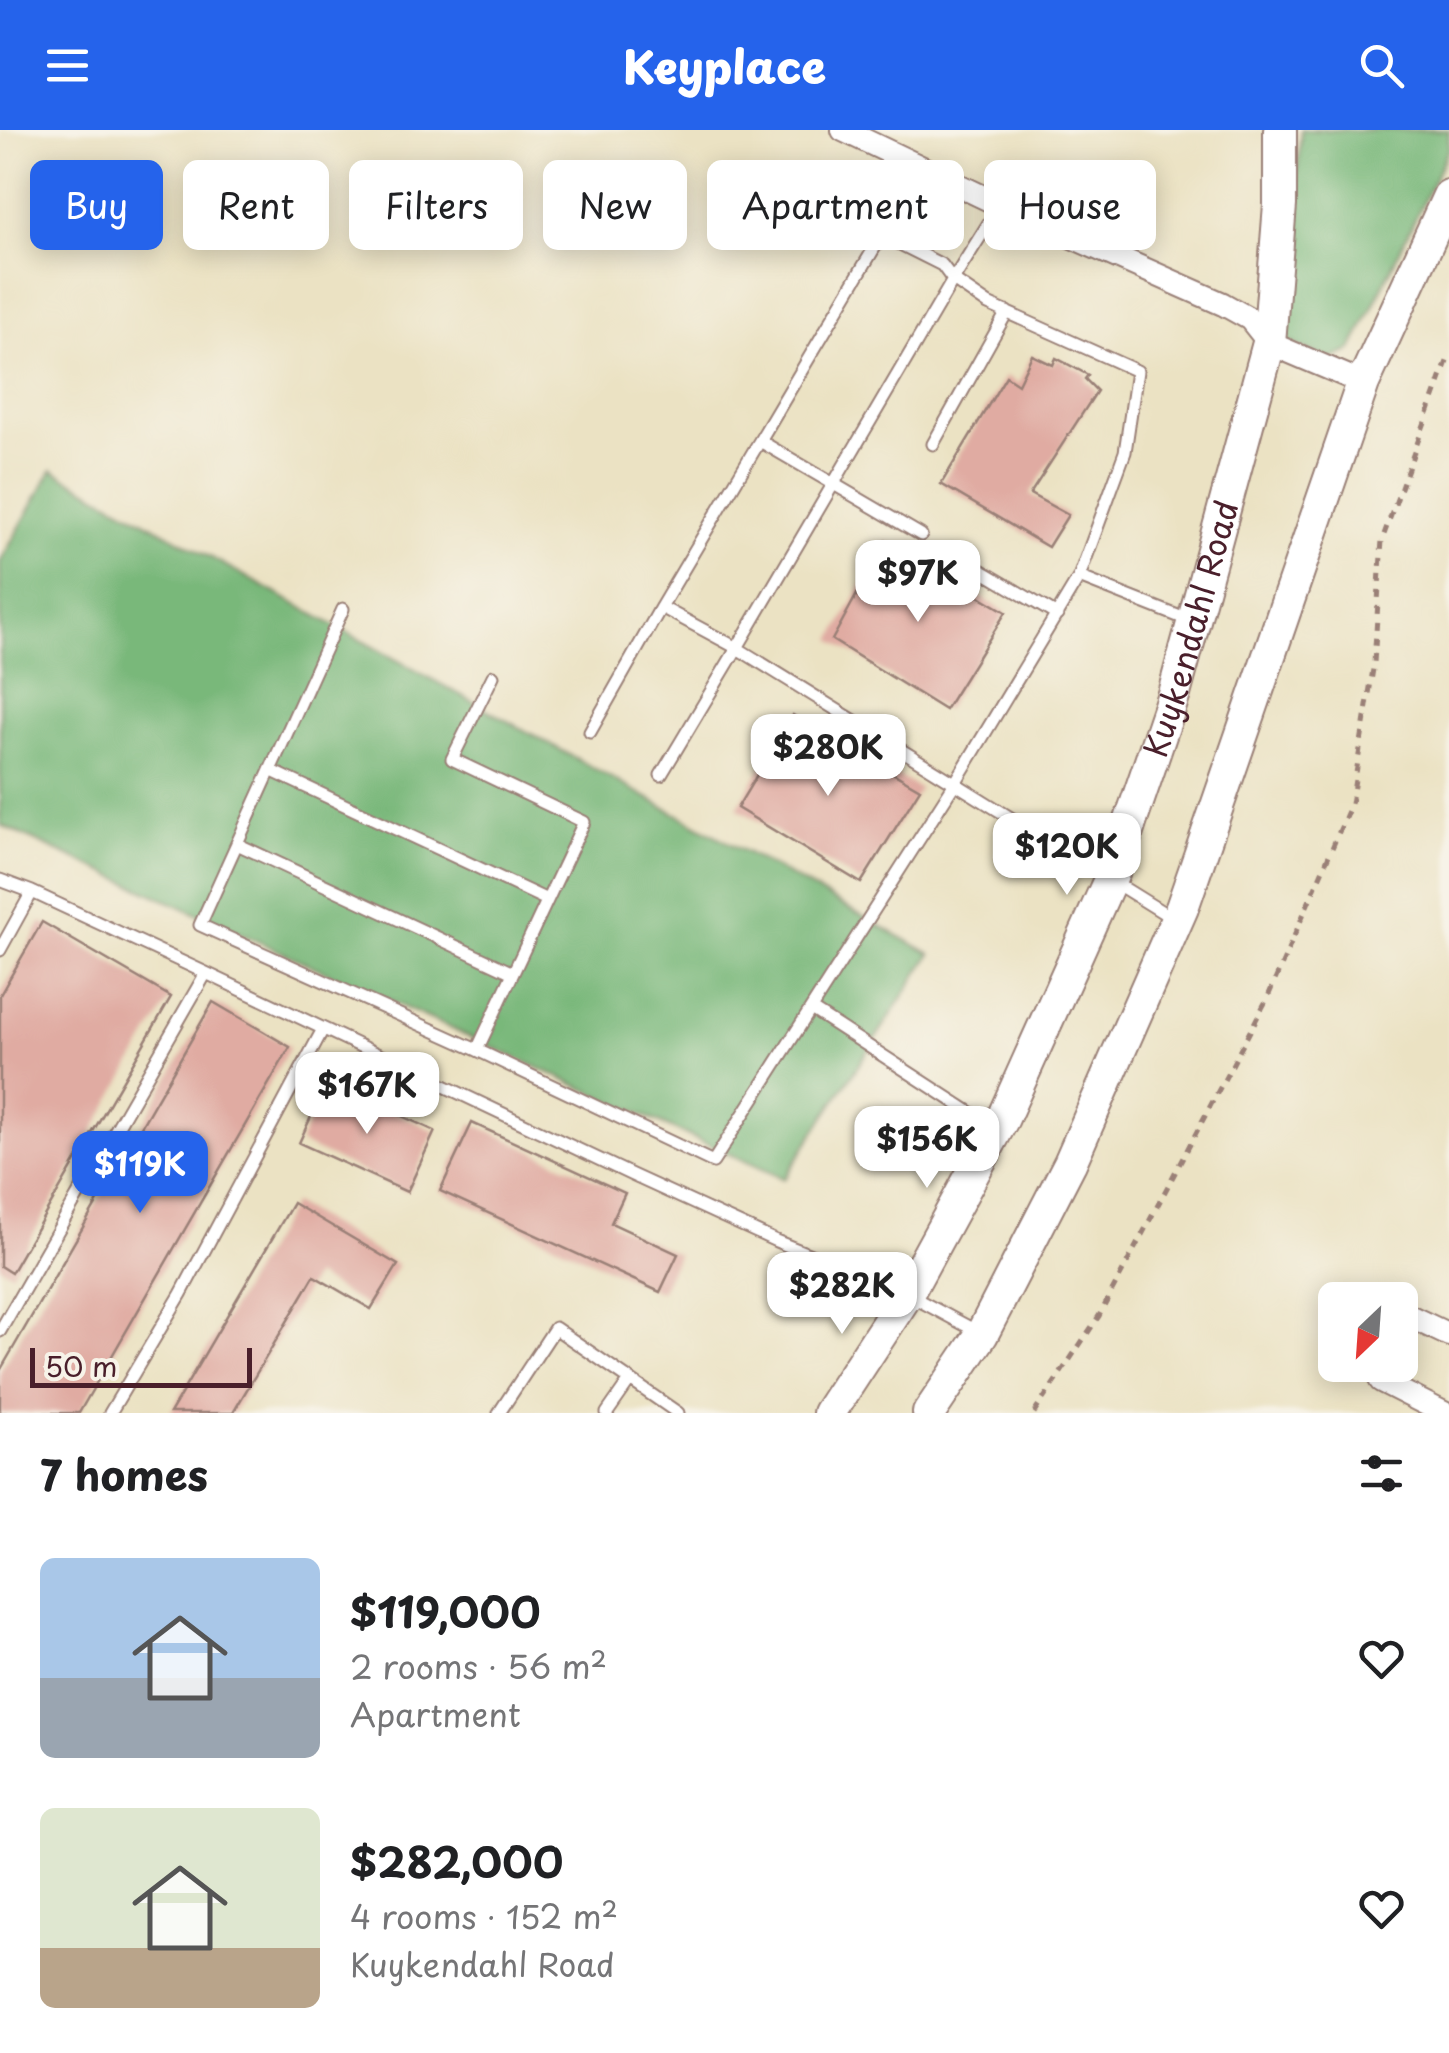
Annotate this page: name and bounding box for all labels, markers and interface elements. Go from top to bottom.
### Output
text: Keyplace [623,31,826,99]
icon: menu [40,38,95,93]
icon: search [1354,38,1409,93]
chip: Buy [30,160,163,250]
chip: Rent [183,160,329,250]
chip: Filters [349,160,523,250]
chip: New [543,160,687,250]
chip: Apartment [707,160,964,250]
chip: House [984,160,1156,250]
street label: Kuykendahl Road [1130,495,1249,763]
pin: $97K [859,540,977,625]
text: $97K [877,548,959,596]
pin: $280K [758,714,898,799]
text: $280K [773,722,883,770]
pin: $120K [997,813,1137,898]
text: $120K [1015,821,1119,869]
pin: $167K [297,1052,437,1137]
text: $167K [317,1060,417,1108]
pin: $156K [857,1106,997,1191]
text: $156K [876,1114,978,1162]
pin: $119K [70,1131,210,1216]
text: $119K [94,1139,186,1187]
pin: $282K [772,1252,912,1337]
text: $282K [789,1260,895,1308]
north arrow [1318,1282,1418,1382]
map controls [1318,1282,1418,1382]
scale bar [30,1343,252,1388]
text: 50 m [45,1344,118,1387]
text: 7 homes [40,1442,208,1505]
icon: filters [1354,1446,1409,1501]
text: $119,000 [350,1579,541,1642]
icon: home [120,1598,240,1718]
icon: heart [1354,1631,1409,1686]
text: 2 rooms · 56 m² [350,1642,607,1690]
text: Apartment [350,1690,521,1738]
text: $282,000 [350,1829,563,1892]
icon: home [120,1848,240,1968]
icon: heart [1354,1881,1409,1936]
text: 4 rooms · 152 m² [350,1892,618,1940]
text: Kuykendahl Road [350,1940,615,1988]

